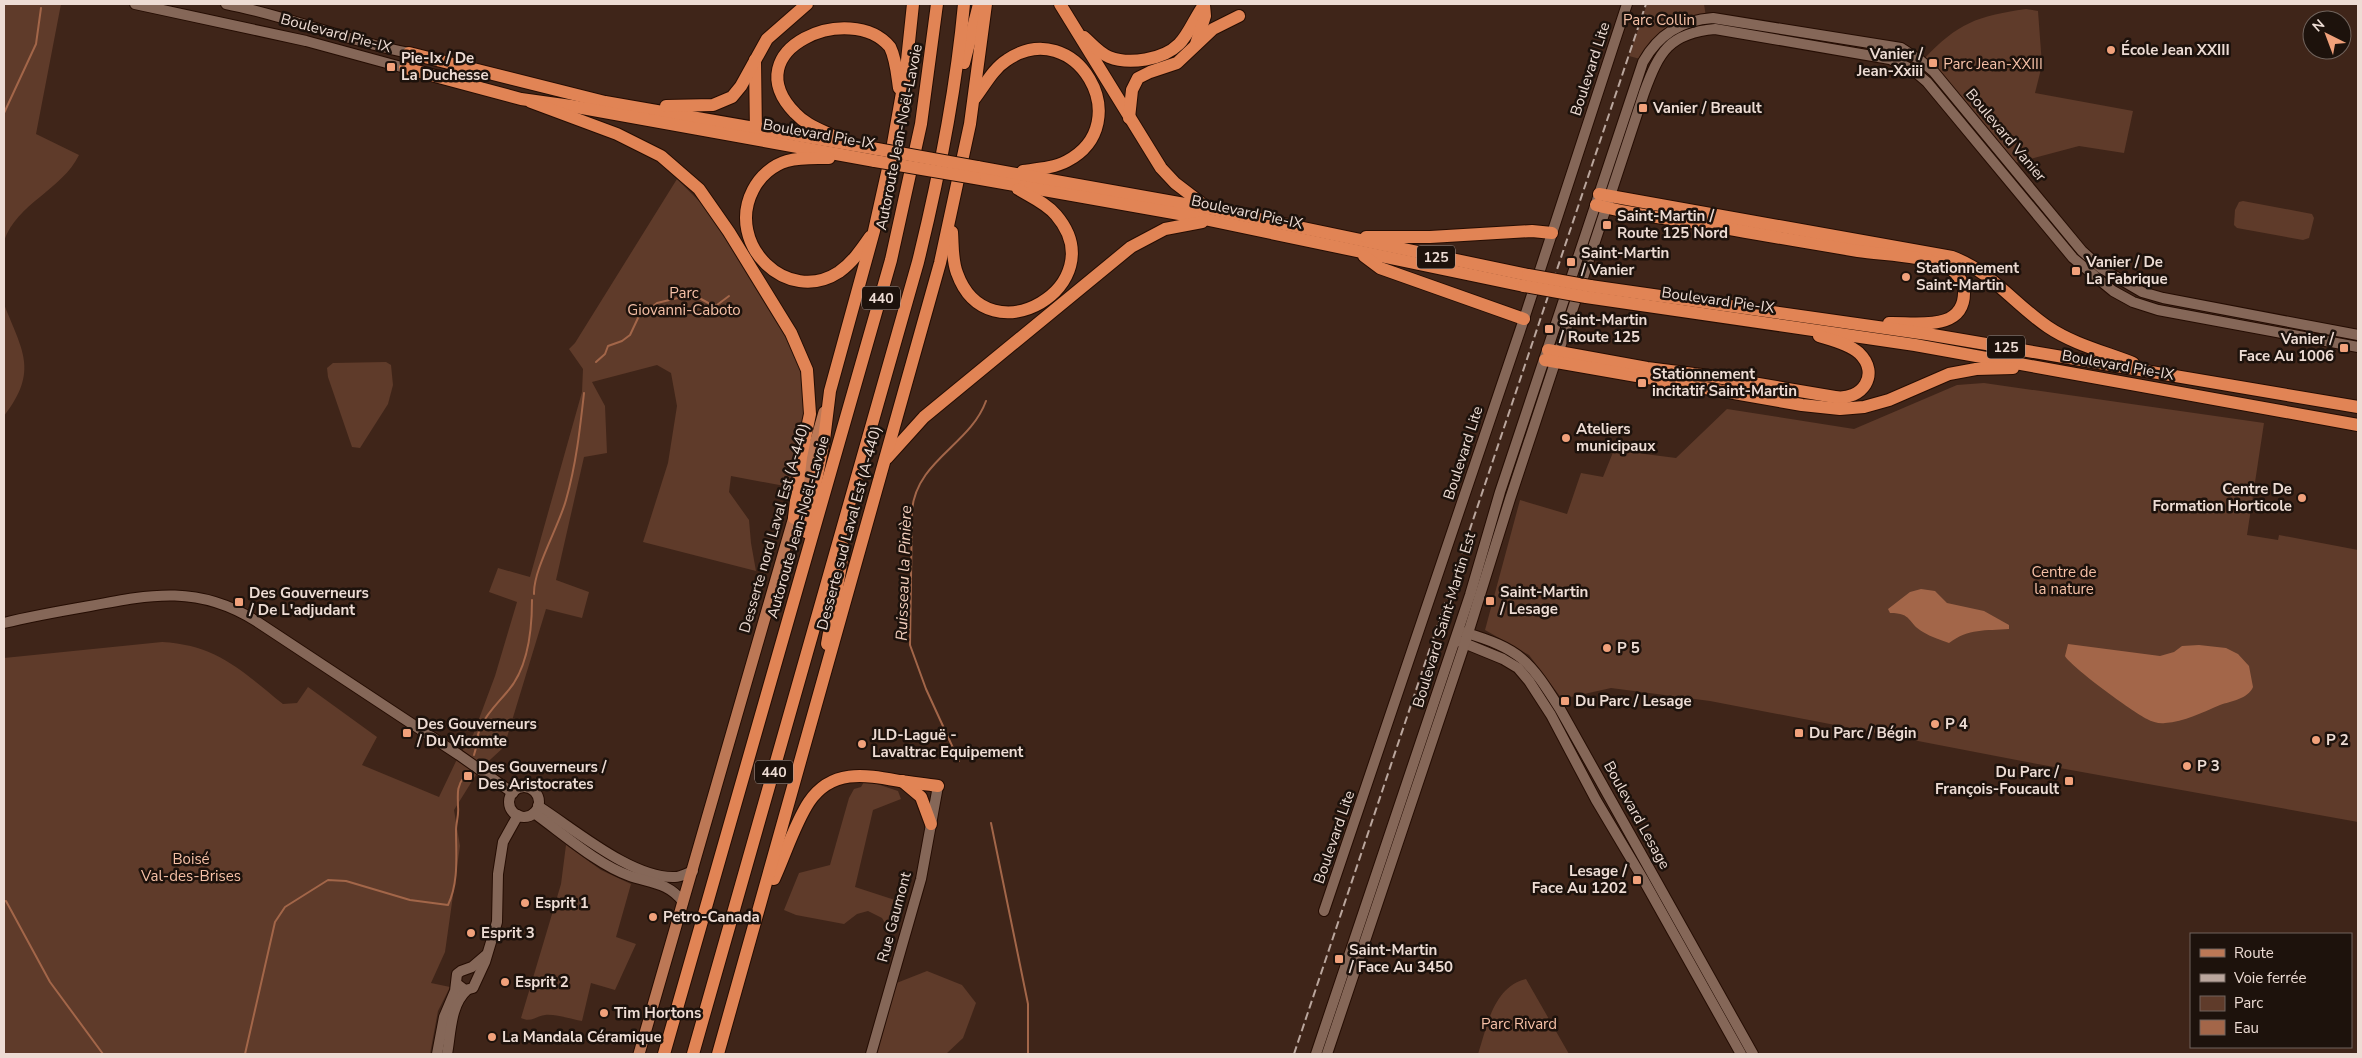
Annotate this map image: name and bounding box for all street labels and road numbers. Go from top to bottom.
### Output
street label: Boulevard Pie-IX [279,9,394,57]
street label: Boulevard Lite [1565,20,1615,118]
street label: Autoroute Jean-Noël-Lavoie [871,42,927,232]
street label: Boulevard Vanier [1961,84,2051,186]
street label: Boulevard Pie-IX [761,114,877,154]
street label: Boulevard Pie-IX [1189,190,1305,234]
road number: 125 [1417,246,1455,268]
street label: Boulevard Pie-IX [1660,282,1776,318]
road number: 440 [862,286,900,310]
road number: 125 [1987,336,2025,358]
street label: Boulevard Pie-IX [2060,345,2176,385]
street label: Boulevard Lite [1438,404,1488,502]
street label: Desserte nord Laval Est (A-440) [734,421,814,635]
street label: Desserte sud Laval Est (A-440) [812,424,886,632]
street label: Autoroute Jean-Noël-Lavoie [762,433,834,621]
street label: Boulevard Saint-Martin Est [1408,529,1480,710]
street label: Boulevard Lesage [1599,757,1675,873]
road number: 440 [755,760,793,784]
street label: Boulevard Lite [1309,788,1359,886]
street label: Rue Gaumont [872,869,916,964]

